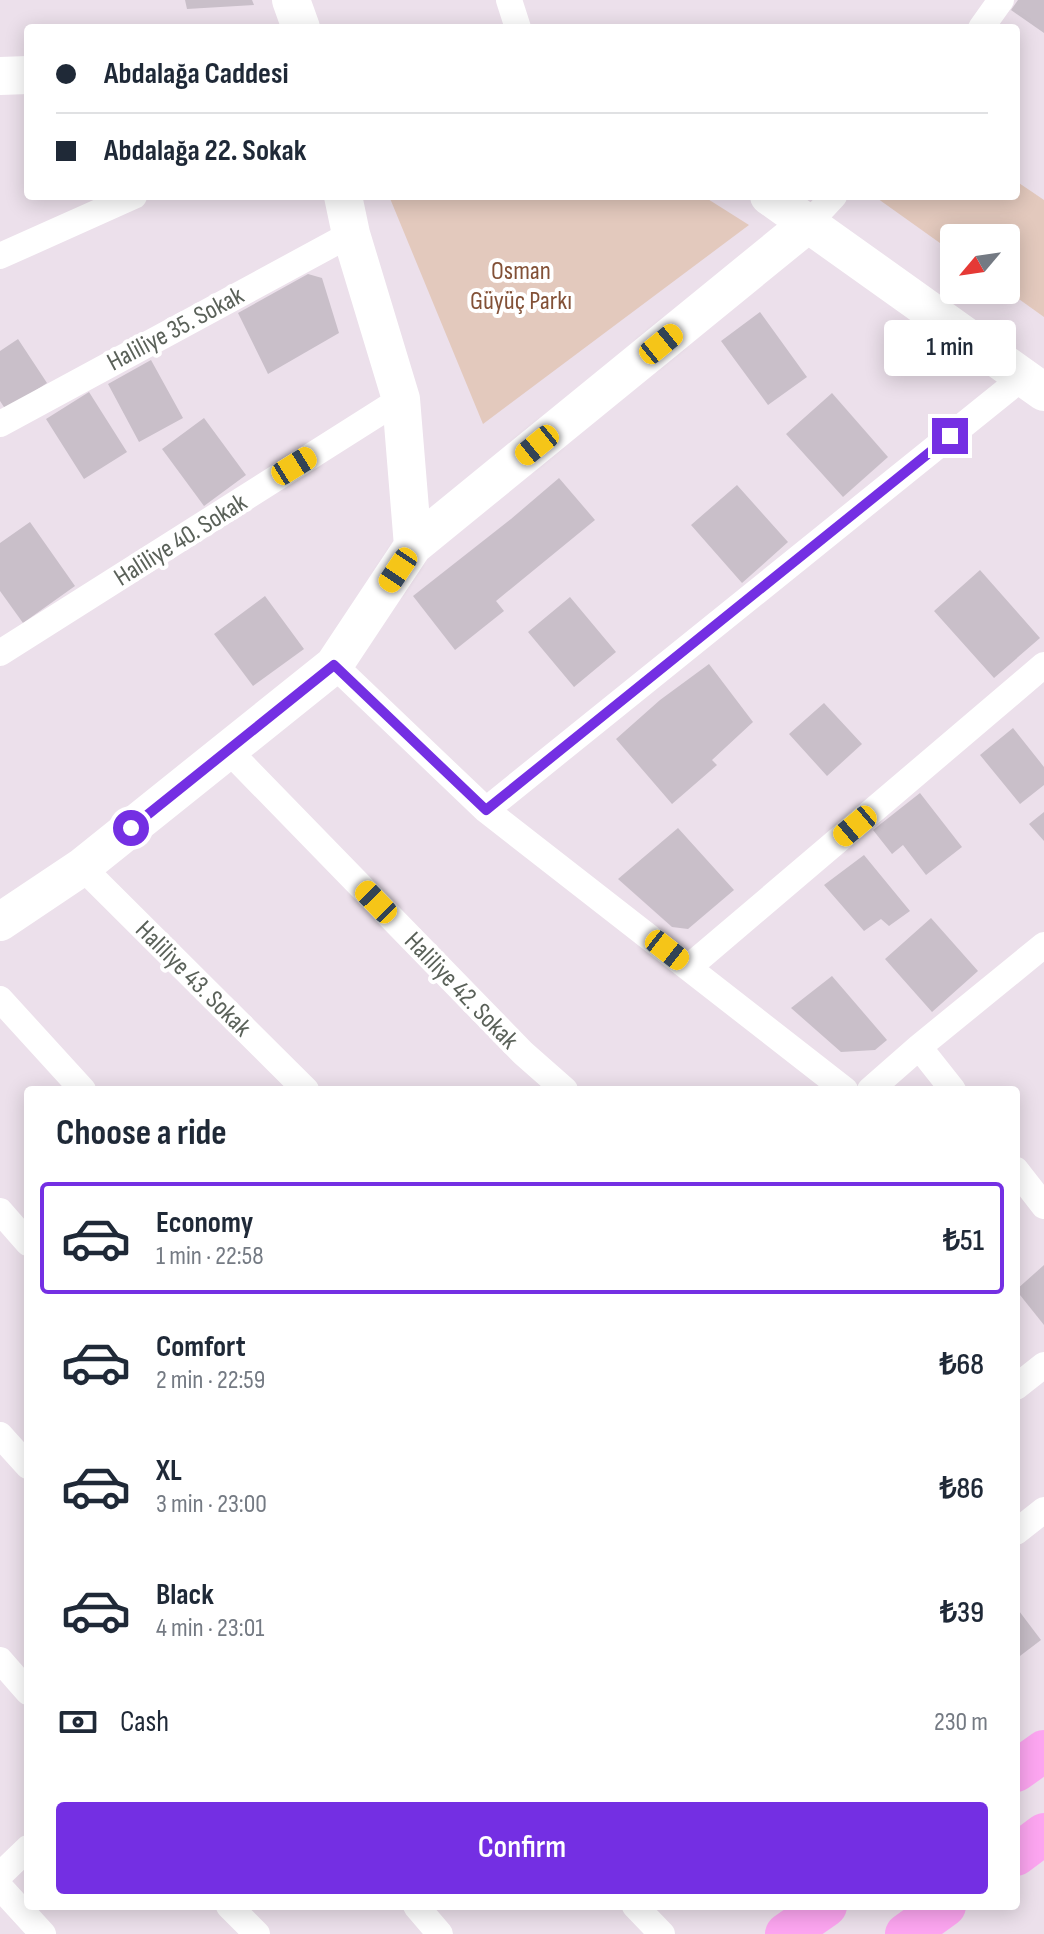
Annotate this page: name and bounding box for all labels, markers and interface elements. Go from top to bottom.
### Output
text: Abdalağa Caddesi [104,56,289,92]
text: Abdalağa 22. Sokak [104,133,306,169]
north arrow [940,224,1020,304]
map controls [940,224,1020,304]
park label: Osman Güyüç Parkı [470,256,572,317]
street label: Haliliye 35. Sokak [102,280,249,378]
car [635,320,687,368]
callout: 1 min [884,320,1016,376]
text: 1 min [926,332,974,363]
route end [932,418,968,454]
car [511,421,563,469]
car [267,443,321,489]
street label: Haliliye 40. Sokak [109,487,253,593]
car [375,543,421,597]
car [829,801,881,851]
route start [113,810,149,846]
car [351,876,401,928]
street label: Haliliye 43. Sokak [129,915,257,1043]
street label: Haliliye 42. Sokak [397,926,524,1056]
car [641,926,693,974]
text: Choose a ride [56,1112,227,1155]
icon: car [60,1202,132,1274]
text: Economy [156,1205,253,1241]
text: ₺51 [943,1223,984,1259]
text: 1 min · 22:58 [156,1241,264,1272]
icon: car [60,1326,132,1398]
text: Comfort [156,1329,246,1365]
text: ₺68 [939,1347,984,1383]
text: 2 min · 22:59 [156,1365,265,1396]
icon: car [60,1450,132,1522]
text: XL [156,1453,182,1489]
text: ₺86 [939,1471,984,1507]
text: 3 min · 23:00 [156,1489,267,1520]
icon: car [60,1574,132,1646]
text: Black [156,1577,214,1613]
text: ₺39 [940,1595,984,1631]
text: 4 min · 23:01 [156,1613,264,1644]
icon: cash [56,1700,100,1744]
text: Cash [120,1704,169,1740]
text: 230 m [934,1707,988,1738]
button: Confirm [56,1802,988,1894]

